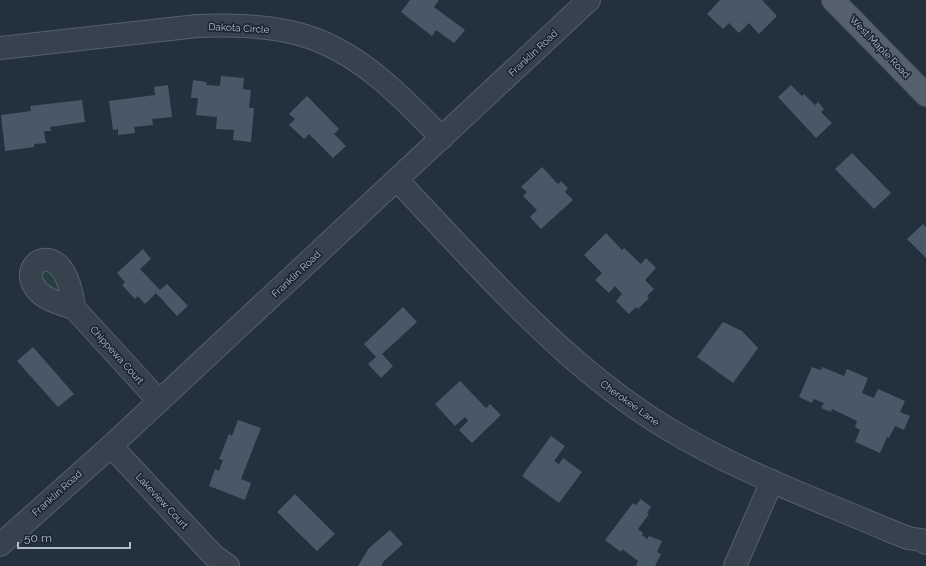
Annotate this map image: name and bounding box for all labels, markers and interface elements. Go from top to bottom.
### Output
street label: West Maple Road [848,14,912,80]
street label: Dakota Circle [208,21,270,35]
street label: Franklin Road [506,28,560,78]
street label: Franklin Road [269,249,323,299]
street label: Chippewa Court [88,324,146,387]
street label: Cherokee Lane [598,378,662,428]
street label: Franklin Road [30,468,84,518]
street label: Lakeview Court [134,471,191,531]
scale bar [18,524,130,550]
text: 50 m [24,531,52,545]

